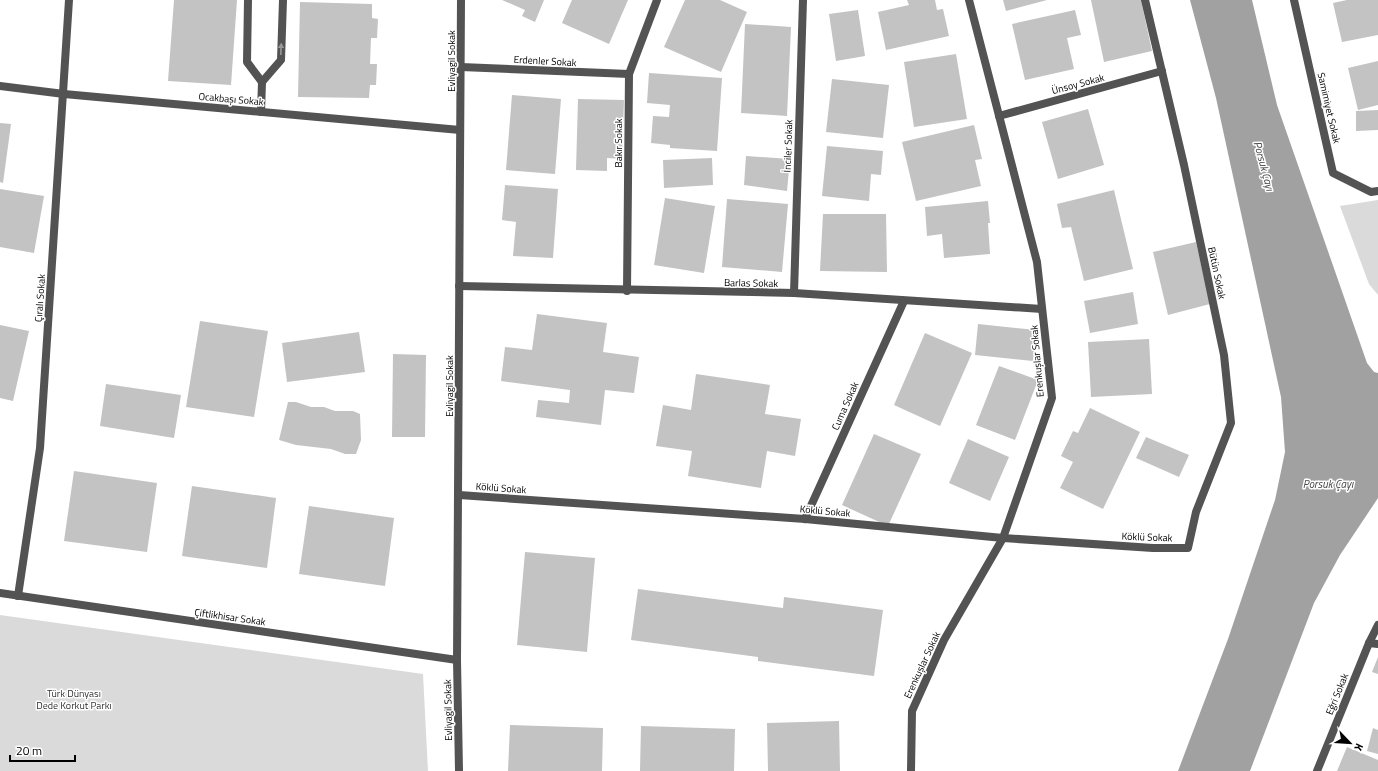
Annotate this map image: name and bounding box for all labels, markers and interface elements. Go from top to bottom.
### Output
street label: Evliyagil Sokak [444,30,459,92]
one-way arrow [278,42,284,55]
street label: Erdenler Sokak [513,52,577,70]
street label: Ünsoy Sokak [1050,70,1106,98]
street label: Samimiyet Sokak [1314,71,1344,145]
street label: Ocakbaşı Sokak [198,89,264,109]
street label: Bakır Sokak [611,118,626,168]
street label: İnciler Sokak [780,119,796,173]
water label: Porsuk Çayı [1250,139,1278,193]
street label: Bütün Sokak [1204,245,1230,301]
street label: Çıralı Sokak [31,273,49,322]
street label: Barlas Sokak [724,275,778,291]
street label: Erenkuşlar Sokak [1026,324,1048,398]
street label: Evliyagil Sokak [442,355,457,417]
street label: Cuma Sokak [828,379,862,433]
water label: Porsuk Çayı [1303,476,1354,492]
street label: Köklü Sokak [475,479,527,497]
street label: Köklü Sokak [799,501,851,521]
street label: Köklü Sokak [1121,529,1173,545]
street label: Çiftlikhisar Sokak [193,605,267,629]
street label: Erenkuşlar Sokak [900,629,944,701]
street label: Eğri Sokak [1322,671,1352,717]
street label: Evliyagil Sokak [440,679,456,741]
park label: Türk Dünyası Dede Korkut Parkı [36,686,112,713]
north arrow [1330,723,1370,763]
scale bar [10,737,75,763]
text: 20 m [16,741,42,760]
text: K [1350,741,1368,754]

